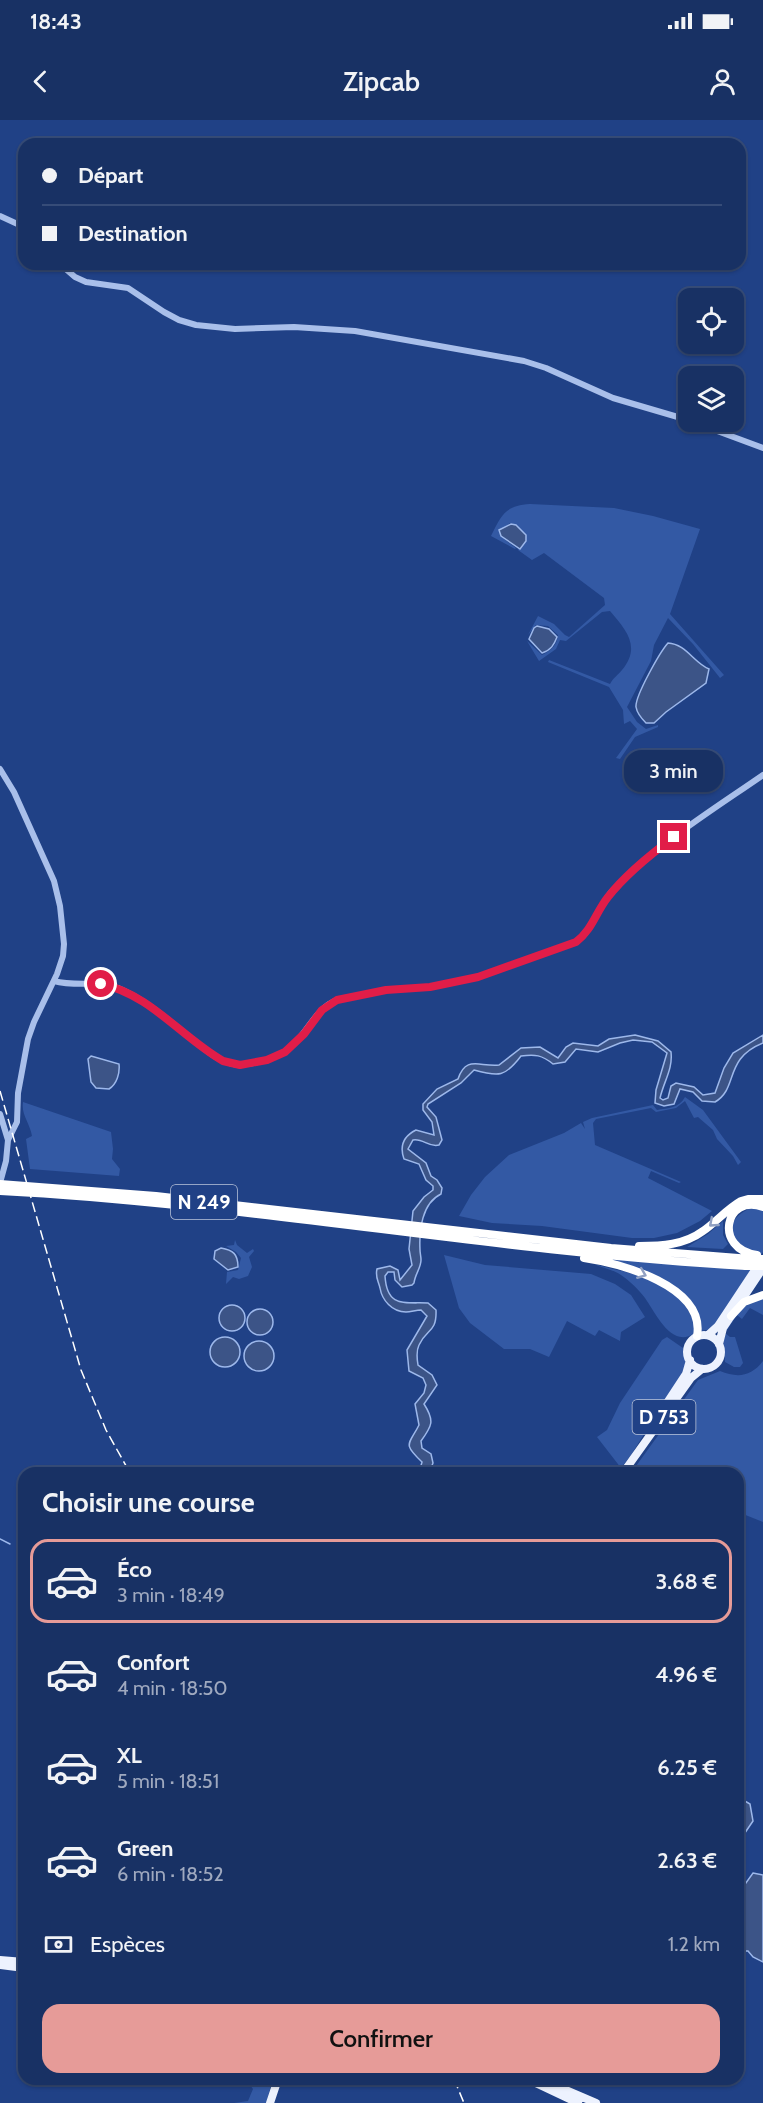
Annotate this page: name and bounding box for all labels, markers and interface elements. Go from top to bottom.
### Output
text: 18:43 [30,8,82,35]
icon: back [24,65,57,98]
text: Zipcab [343,65,420,98]
icon: person [706,65,739,98]
text: Départ [78,162,143,189]
text: Destination [78,220,188,247]
map controls [678,288,744,432]
button: locate [678,288,744,354]
button: layers [678,366,744,432]
callout: 3 min [624,750,724,792]
text: 3 min [649,759,698,783]
route end [660,823,687,850]
route start [87,970,114,997]
road number: N 249 [171,1185,237,1219]
one-way arrow [709,1216,720,1227]
one-way arrow [636,1267,647,1279]
road number: D 753 [632,1400,696,1434]
text: Choisir une course [42,1486,255,1519]
icon: car [45,1554,99,1608]
text: Éco [117,1556,152,1583]
text: 3.68 € [655,1568,717,1595]
text: 3 min · 18:49 [117,1583,225,1607]
icon: car [45,1647,99,1701]
text: Confort [117,1649,190,1676]
text: 4.96 € [655,1661,717,1688]
text: 4 min · 18:50 [117,1676,227,1700]
icon: car [45,1740,99,1794]
text: XL [117,1742,142,1769]
text: 6.25 € [657,1754,717,1781]
text: 5 min · 18:51 [117,1769,219,1793]
icon: car [45,1833,99,1887]
text: Green [117,1835,173,1862]
text: 2.63 € [657,1847,717,1874]
text: 6 min · 18:52 [117,1862,224,1886]
icon: cash [42,1928,75,1961]
text: Espèces [90,1931,165,1958]
text: 1.2 km [668,1932,720,1956]
button: Confirmer [42,2004,720,2073]

